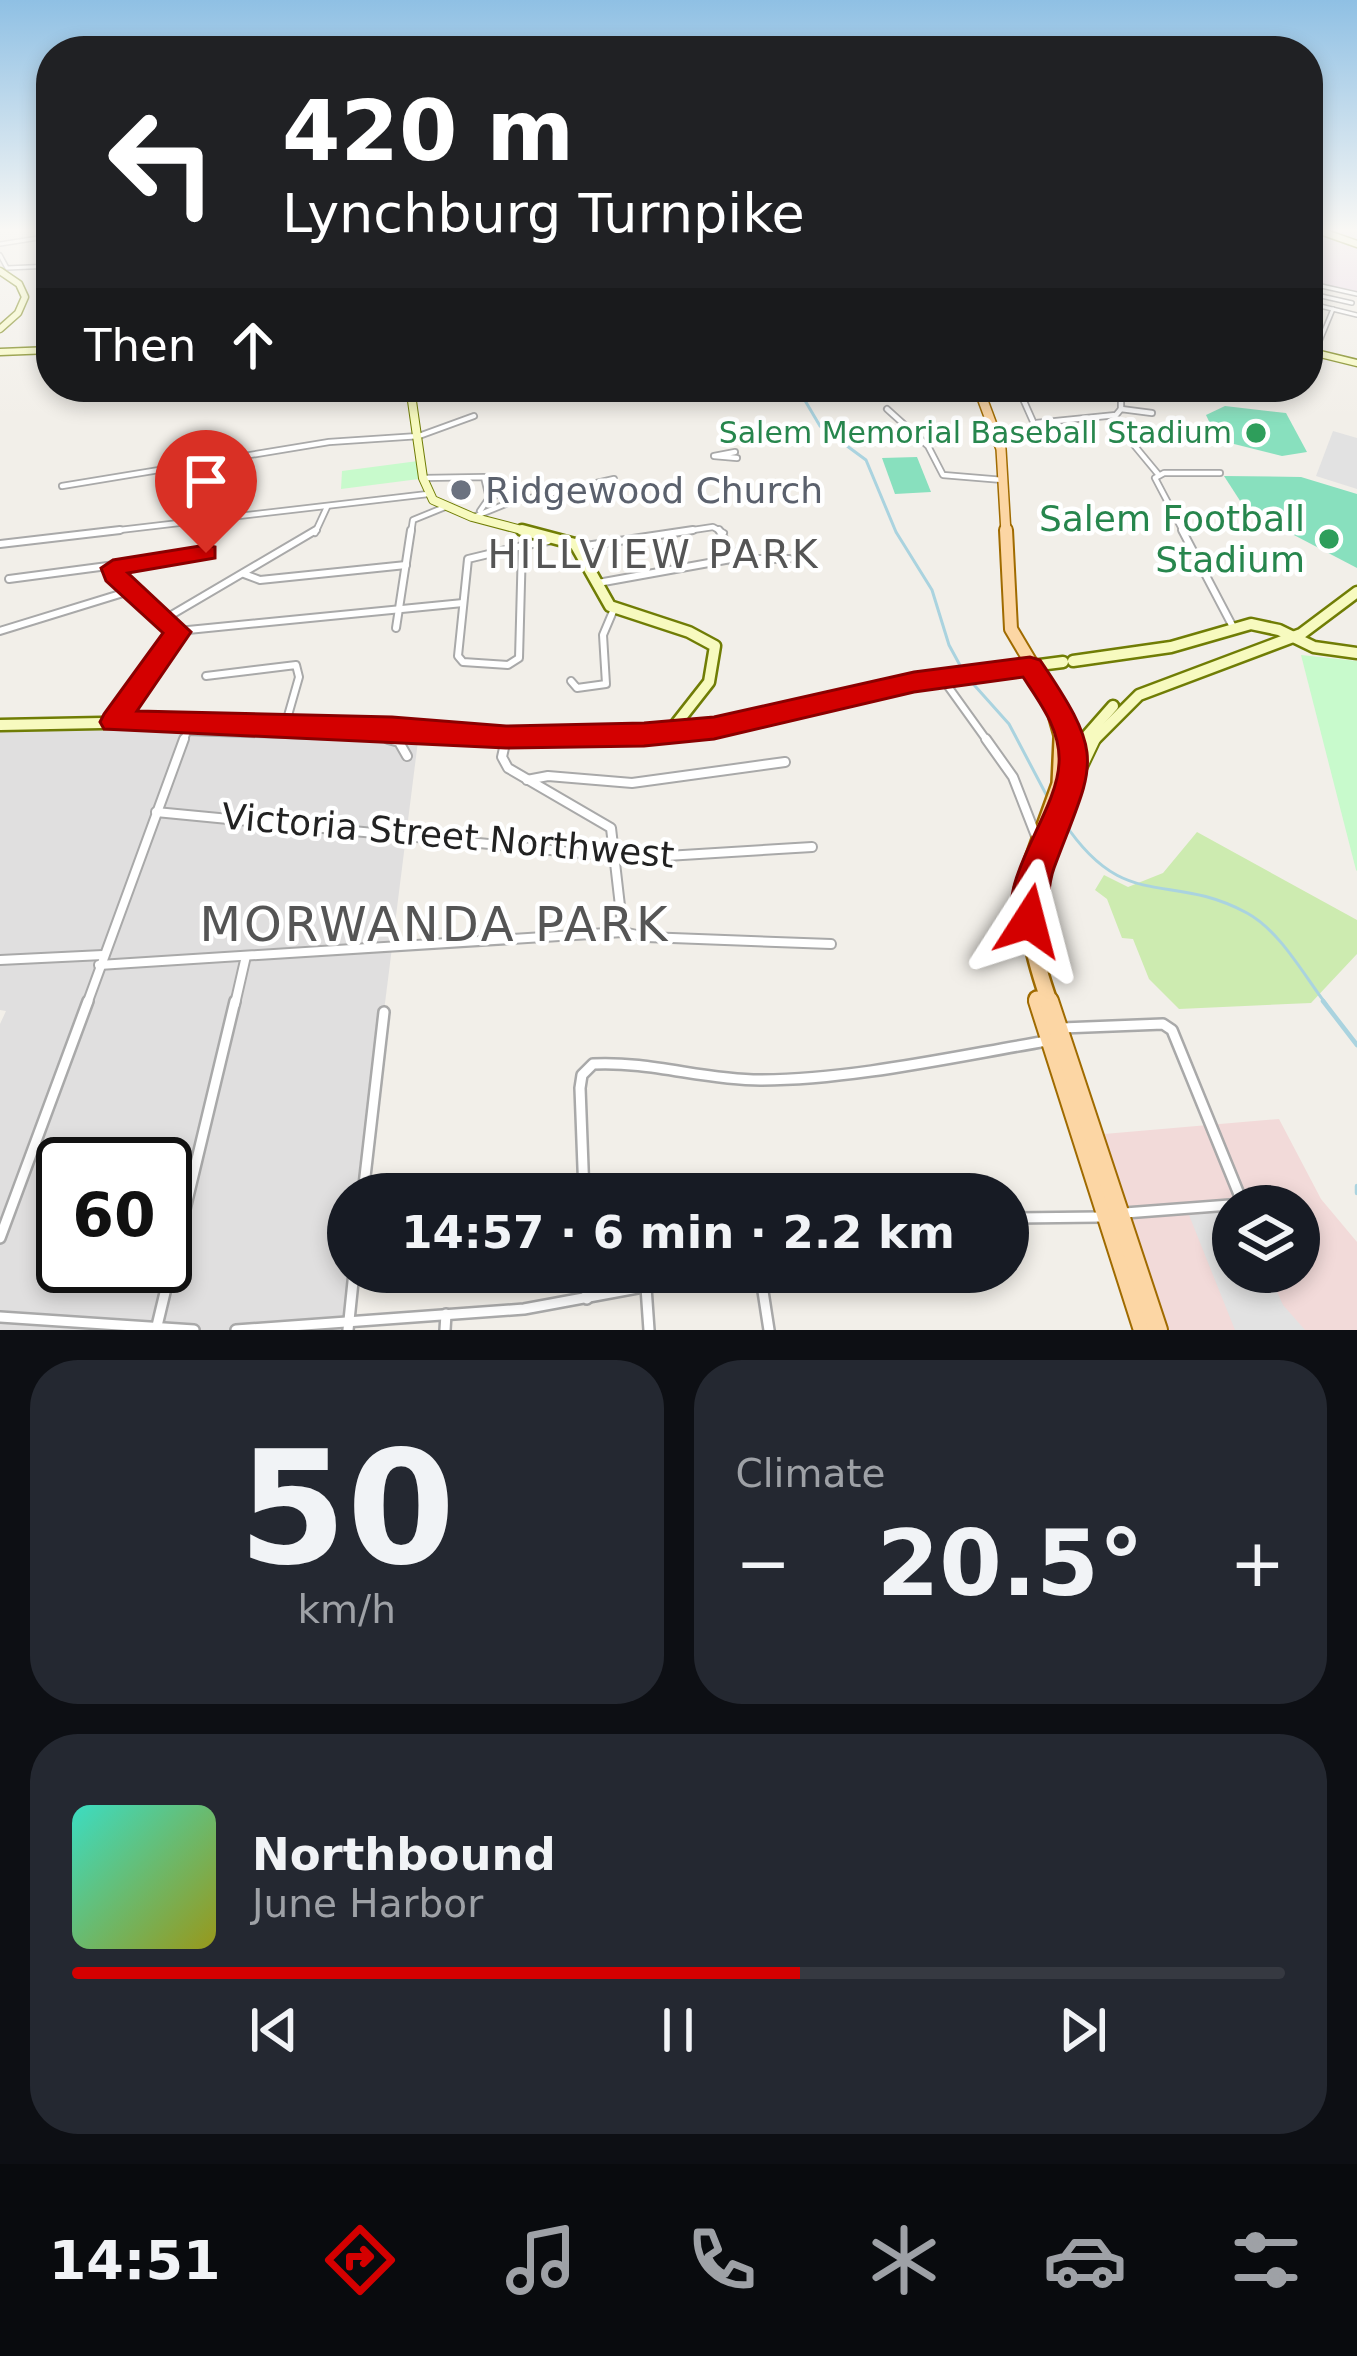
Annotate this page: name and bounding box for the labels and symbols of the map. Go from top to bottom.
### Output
place label: Salem Memorial Baseball Stadium [719,415,1232,450]
marker: Salem Memorial Baseball Stadium [1243,420,1269,446]
pin [155,430,257,553]
place label: Ridgewood Church [485,470,823,511]
marker: Ridgewood Church [448,477,474,503]
place label: Salem Football Stadium [1039,498,1305,580]
marker: Salem Football Stadium [1316,526,1342,552]
district label: HILLVIEW PARK [487,532,821,577]
street label: Victoria Street Northwest [220,795,676,876]
position arrow [966,858,1092,984]
district label: MORWANDA PARK [200,896,670,952]
speed limit sign: 60 [36,1137,192,1293]

